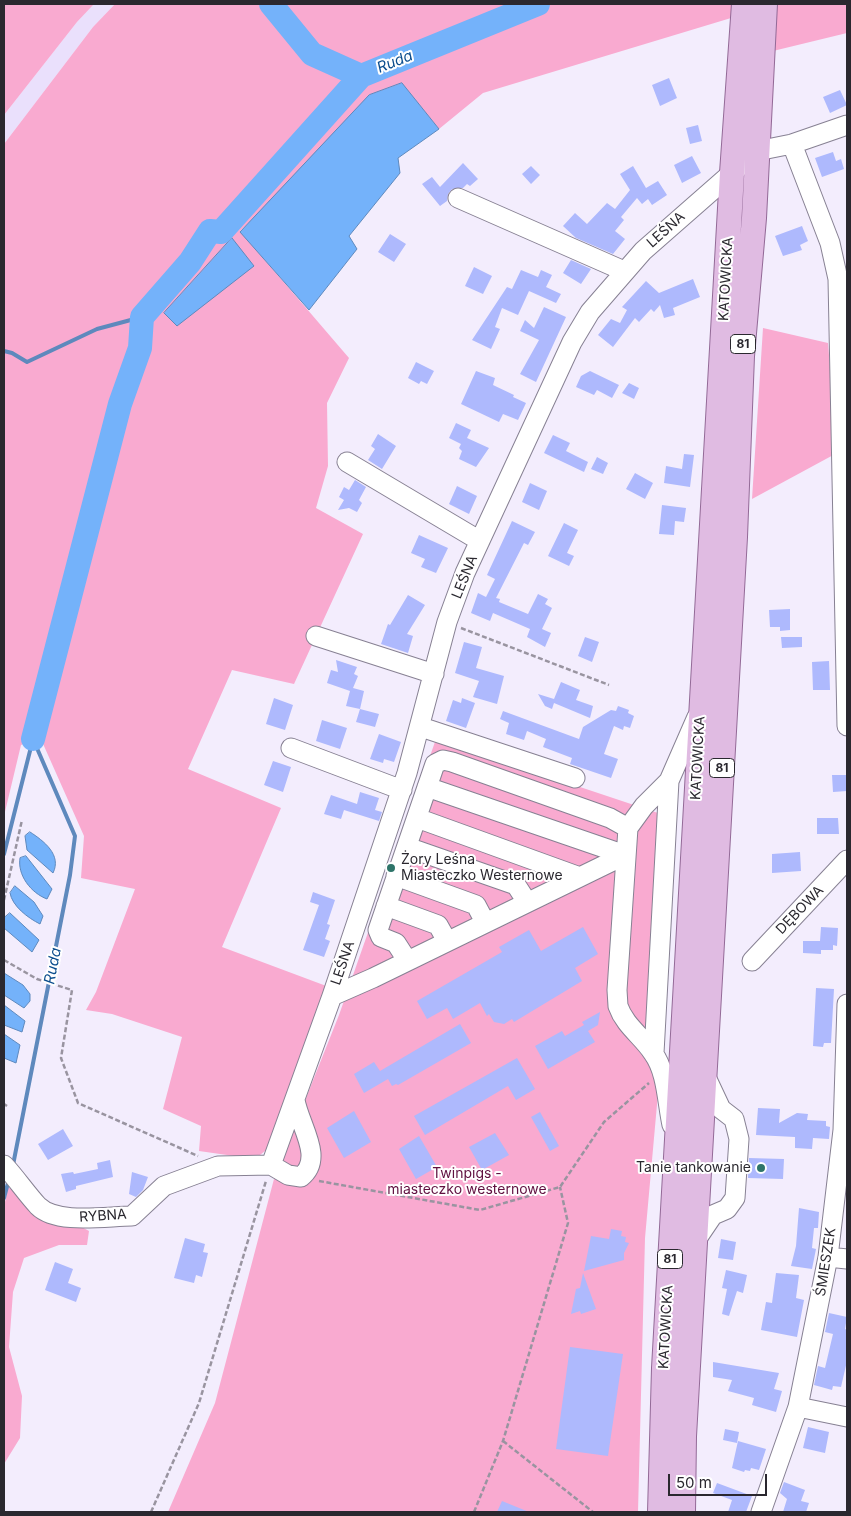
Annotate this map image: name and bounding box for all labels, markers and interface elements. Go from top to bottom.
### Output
water label: Ruda [375,47,415,77]
street label: LEŚNA [643,209,689,251]
street label: KATOWICKA [715,237,737,321]
road number: 81 [730,334,756,354]
street label: LEŚNA [449,553,481,601]
street label: KATOWICKA [687,716,709,800]
road number: 81 [710,758,734,778]
place label: Żory Leśna Miasteczko Westernowe [401,852,563,884]
marker: Żory Leśna Miasteczko Westernowe [385,862,397,874]
street label: DĘBOWA [773,882,827,938]
street label: LEŚNA [328,939,358,987]
water label: Ruda [41,946,65,986]
place label: Tanie tankowanie [636,1160,751,1176]
marker: Tanie tankowanie [755,1162,767,1174]
park label: Twinpigs - miasteczko westernowe [387,1166,547,1198]
street label: RYBNA [79,1206,127,1226]
street label: ŚMIESZEK [812,1226,840,1298]
road number: 81 [658,1250,682,1268]
street label: KATOWICKA [655,1285,677,1369]
scale bar [671,1464,770,1496]
text: 50 m [676,1473,712,1492]

